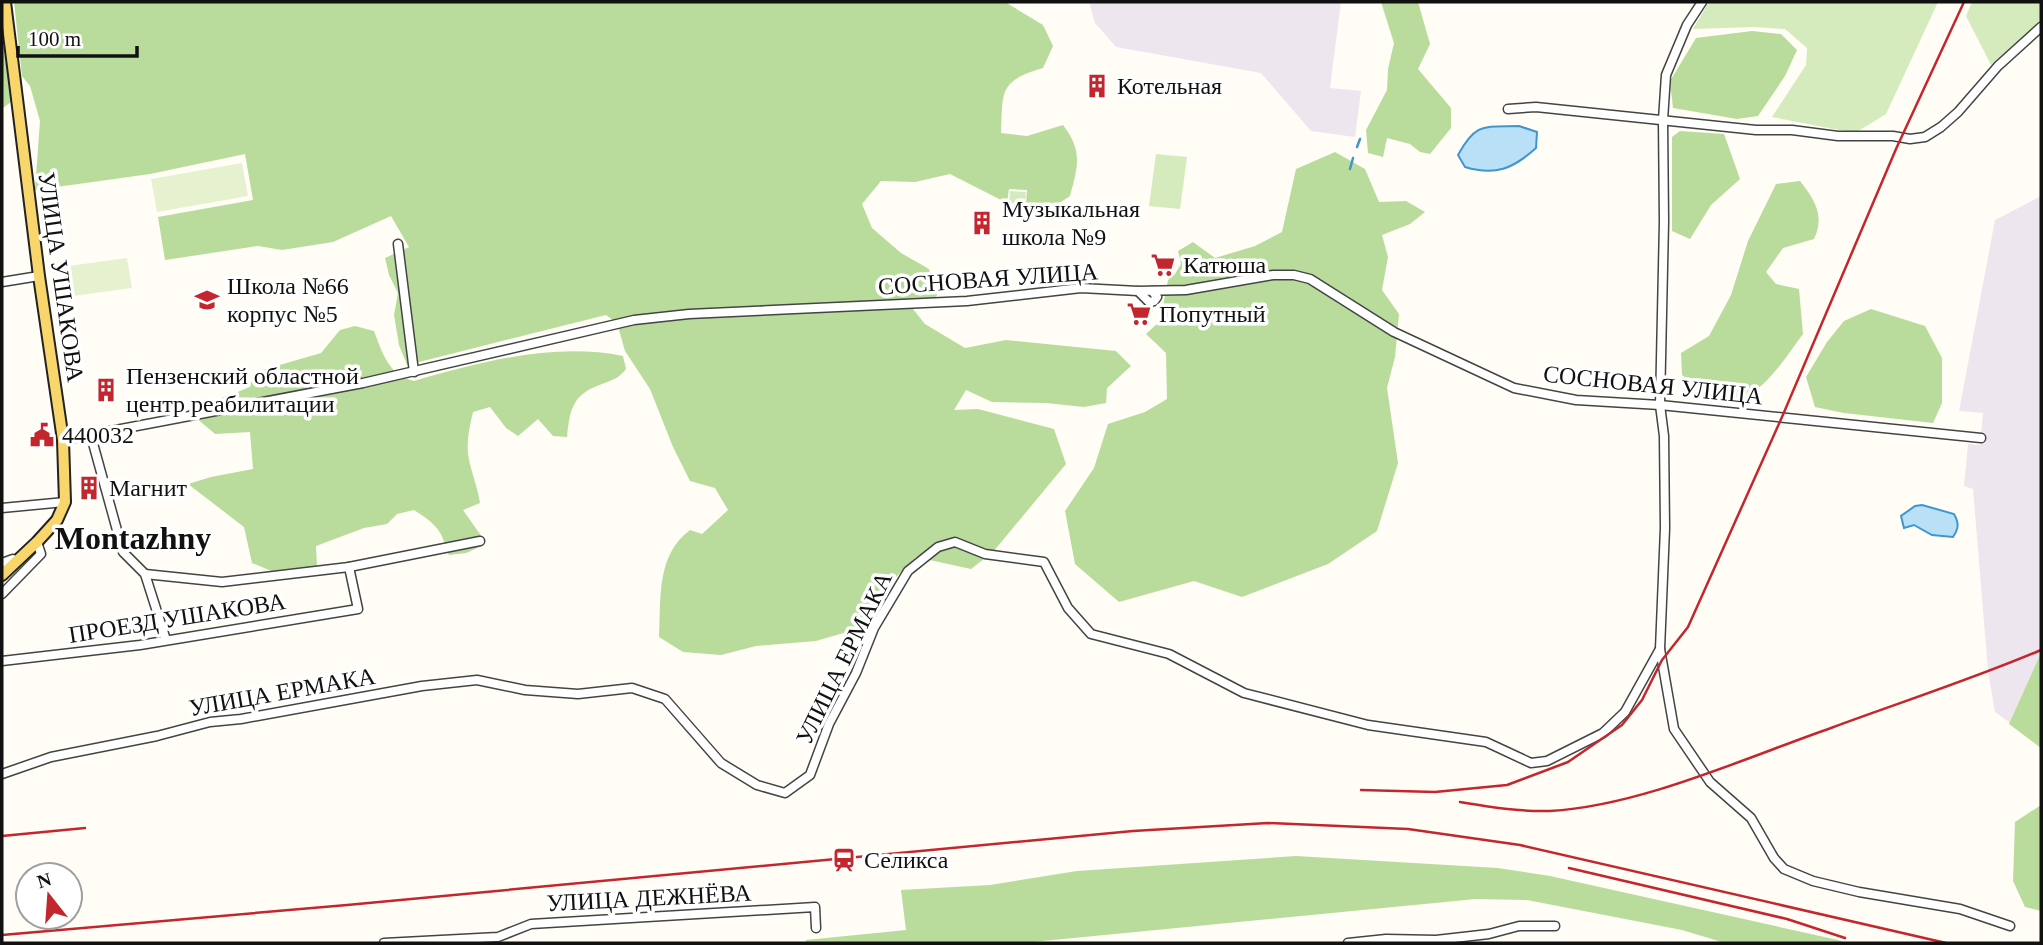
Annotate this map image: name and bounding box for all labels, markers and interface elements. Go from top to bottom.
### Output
scale bar [18,14,136,58]
text: 100 m [28,27,81,51]
building icon: Котельная [1083,72,1111,100]
place label: Котельная [1117,73,1222,99]
street label: УЛИЦА УШАКОВА [33,170,89,384]
place label: Музыкальная школа №9 [1002,196,1140,250]
building icon: Музыкальная школа №9 [968,209,996,237]
supermarket icon: Катюша [1149,251,1177,279]
place label: Катюша [1183,252,1267,278]
street label: СОСНОВАЯ УЛИЦА [877,258,1100,300]
place label: Школа №66 корпус №5 [227,273,349,327]
school or university icon: Школа №66 корпус №5 [193,286,221,314]
supermarket icon: Попутный [1125,300,1153,328]
place label: Попутный [1159,301,1266,327]
street label: СОСНОВАЯ УЛИЦА [1542,361,1765,410]
place label: Пензенский областной центр реабилитации [126,363,359,417]
building icon: Пензенский областной центр реабилитации [92,376,120,404]
public building icon: 440032 [28,421,56,449]
place label: 440032 [62,422,134,448]
building icon: Магнит [75,474,103,502]
place label: Магнит [109,475,188,501]
district label: Montazhny [55,520,211,556]
street label: УЛИЦА ЕРМАКА [791,567,897,748]
street label: ПРОЕЗД УШАКОВА [67,588,288,648]
street label: УЛИЦА ЕРМАКА [187,663,378,721]
station icon: Селикса [830,846,858,874]
place label: Селикса [864,847,949,873]
north arrow [14,861,84,931]
text: N [35,868,54,892]
street label: УЛИЦА ДЕЖНЁВА [546,880,753,916]

